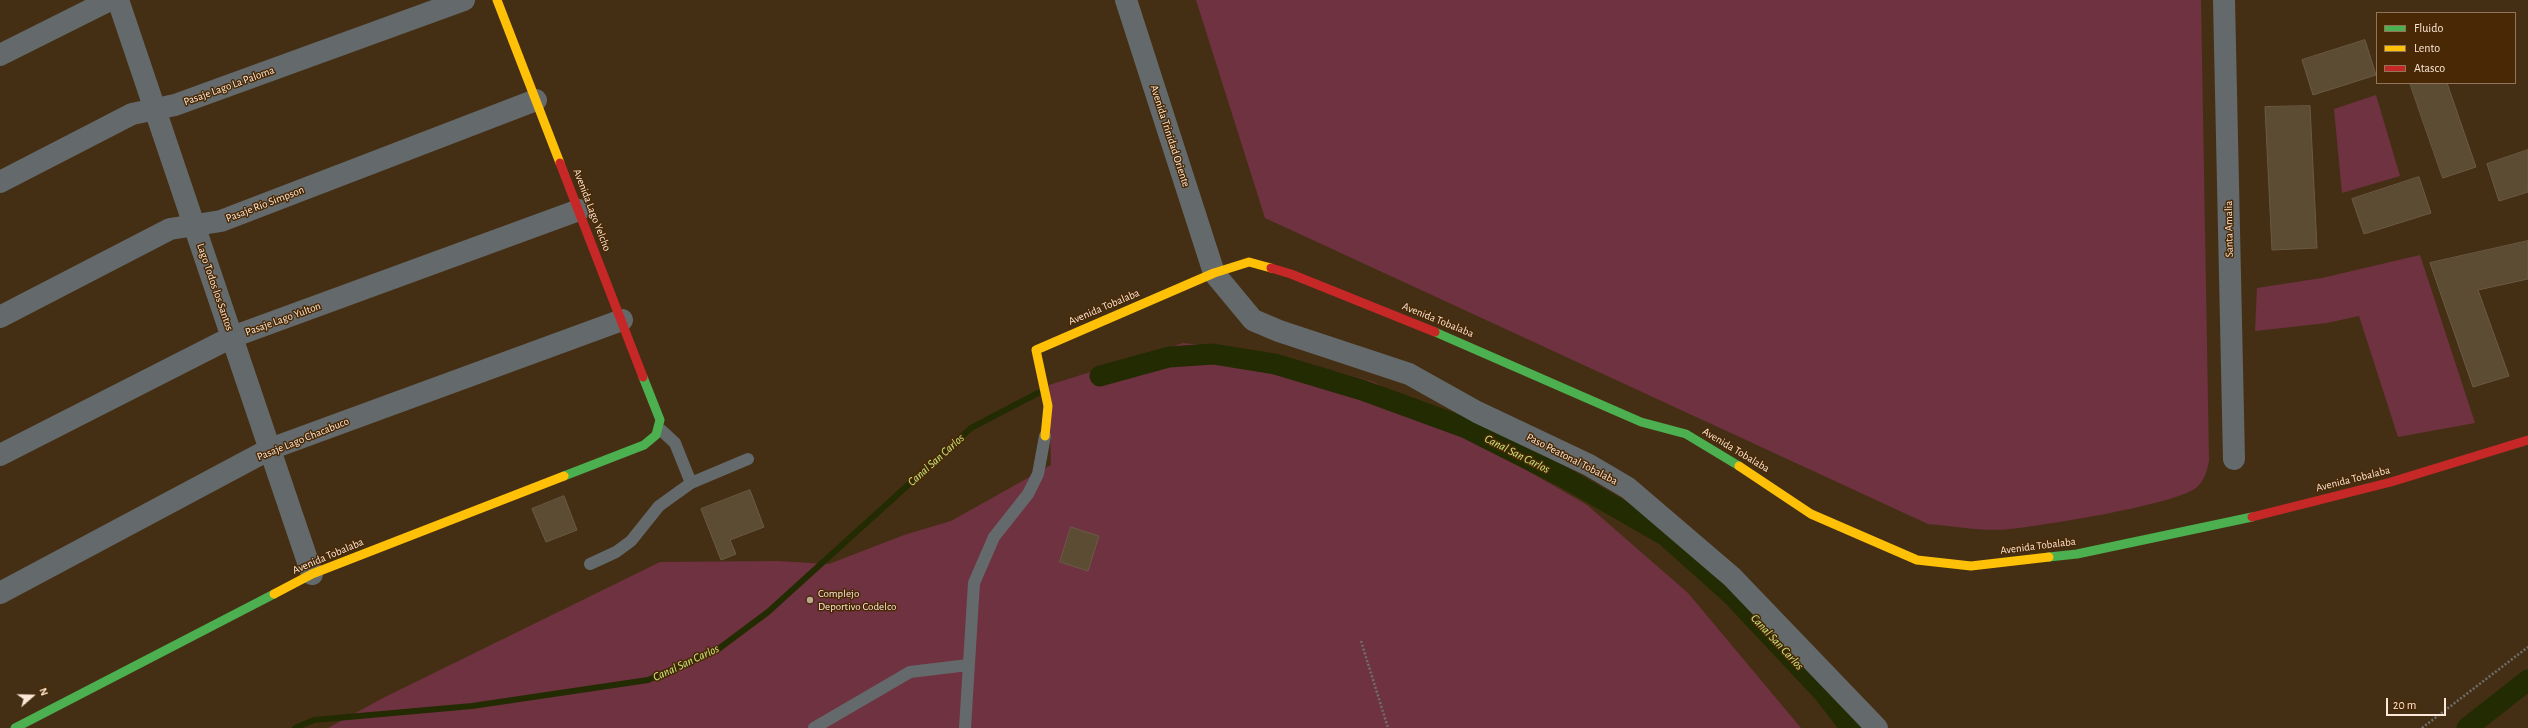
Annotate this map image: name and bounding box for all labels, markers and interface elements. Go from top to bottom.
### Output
legend [2376,12,2516,84]
text: Fluido [2414,22,2443,34]
text: Lento [2414,42,2440,54]
text: Atasco [2414,62,2445,74]
street label: Pasaje Lago La Paloma [182,63,276,109]
street label: Avenida Trinidad Oriente [1147,83,1193,189]
street label: Avenida Lago Yelcho [570,167,614,253]
street label: Pasaje Río Simpson [224,183,306,225]
street label: Santa Amalia [2222,201,2236,257]
street label: Lago Todos los Santos [194,241,236,333]
street label: Avenida Tobalaba [1066,286,1142,328]
street label: Pasaje Lago Yulton [243,299,323,339]
street label: Avenida Tobalaba [1400,300,1476,340]
street label: Pasaje Lago Chacabuco [255,414,351,464]
street label: Avenida Tobalaba [1700,425,1772,475]
street label: Paso Peatonal Tobalaba [1524,430,1620,488]
water label: Canal San Carlos [905,431,967,489]
water label: Canal San Carlos [1482,431,1552,477]
street label: Avenida Tobalaba [2315,463,2391,495]
street label: Avenida Tobalaba [290,535,366,577]
street label: Avenida Tobalaba [1999,535,2077,557]
place label: Complejo Deportivo Codelco [818,587,897,613]
marker: Complejo Deportivo Codelco [805,595,815,605]
water label: Canal San Carlos [1747,611,1807,673]
water label: Canal San Carlos [651,641,721,685]
north arrow [12,676,52,716]
text: N [37,686,50,697]
scale bar [2388,690,2448,716]
text: 20 m [2393,699,2416,711]

